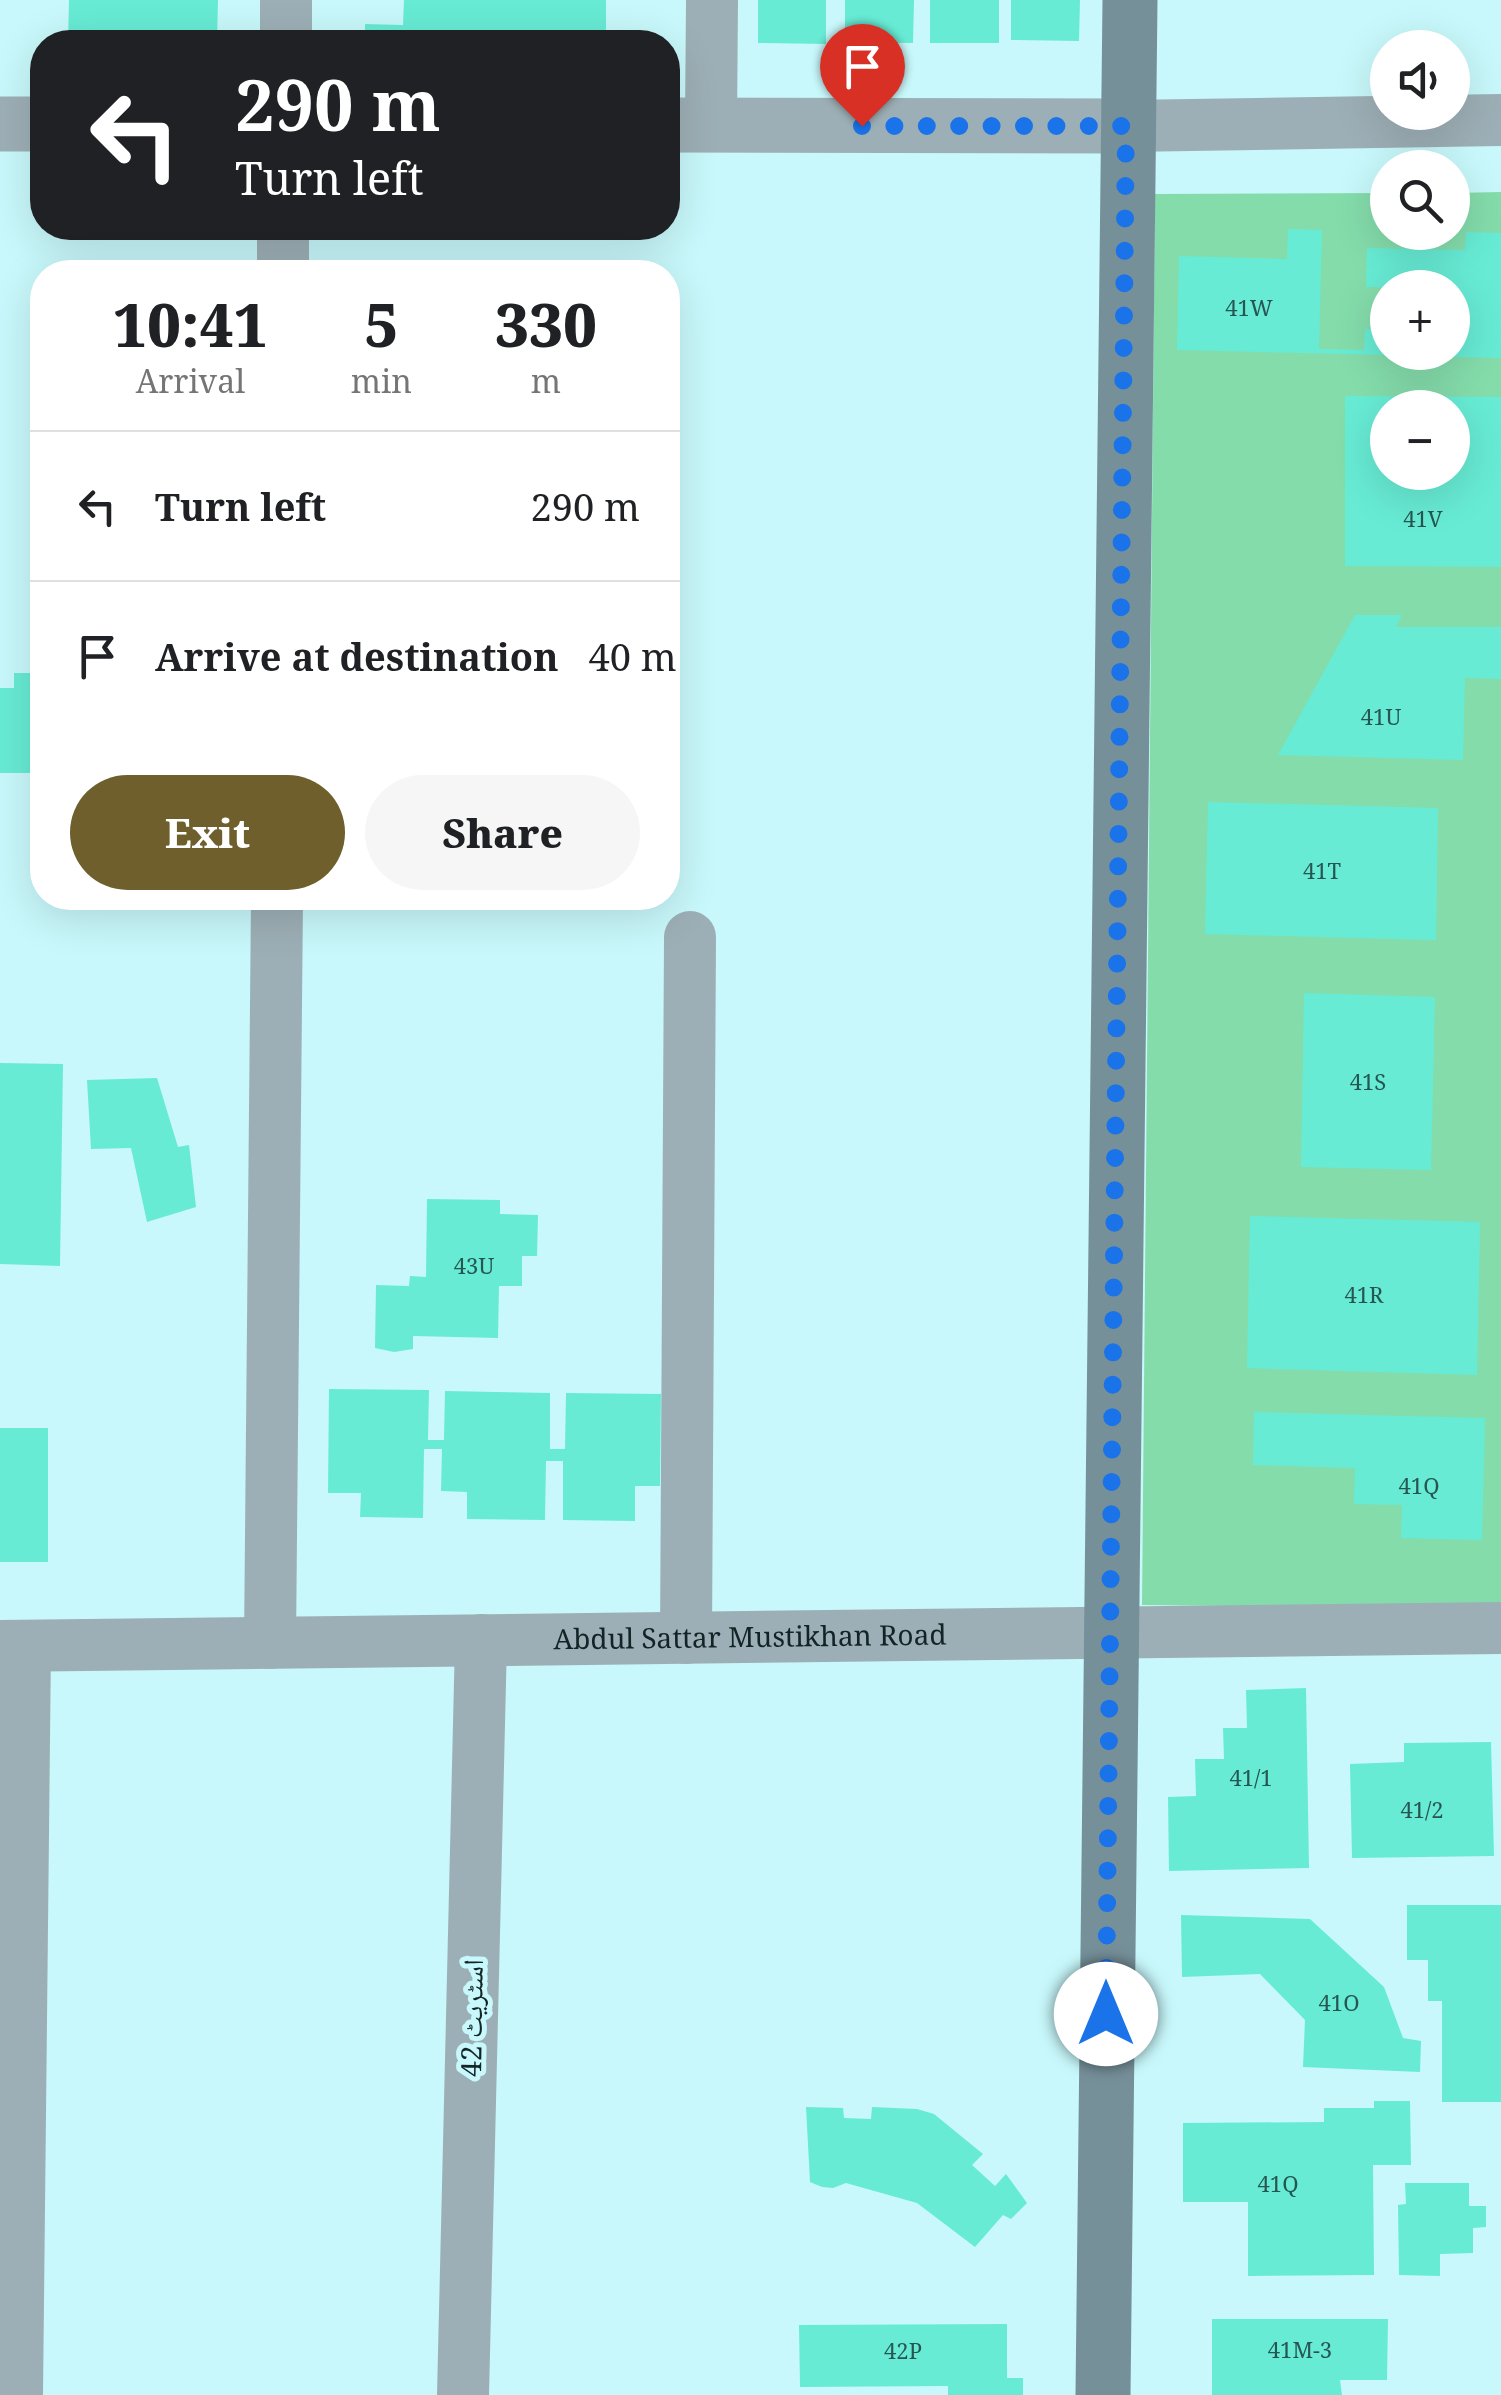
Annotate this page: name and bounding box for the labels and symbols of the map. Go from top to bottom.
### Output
pin [820,24,905,127]
house number: 41W [1225,292,1273,322]
house number: 41V [1403,503,1443,533]
house number: 41U [1361,701,1401,731]
house number: 41T [1303,855,1342,885]
house number: 41S [1350,1066,1386,1096]
house number: 43U [454,1250,494,1280]
house number: 41R [1344,1279,1384,1309]
house number: 41Q [1399,1470,1439,1500]
street label: Abdul Sattar Mustikhan Road [553,1615,947,1657]
house number: 41/1 [1229,1762,1273,1792]
house number: 41/2 [1400,1794,1444,1824]
street label: اسٹریٹ 42 [451,1959,491,2077]
position arrow [1054,1962,1158,2066]
house number: 41O [1319,1987,1359,2017]
house number: 41Q [1258,2168,1298,2198]
house number: 41M-3 [1268,2334,1332,2364]
house number: 42P [884,2335,922,2365]

